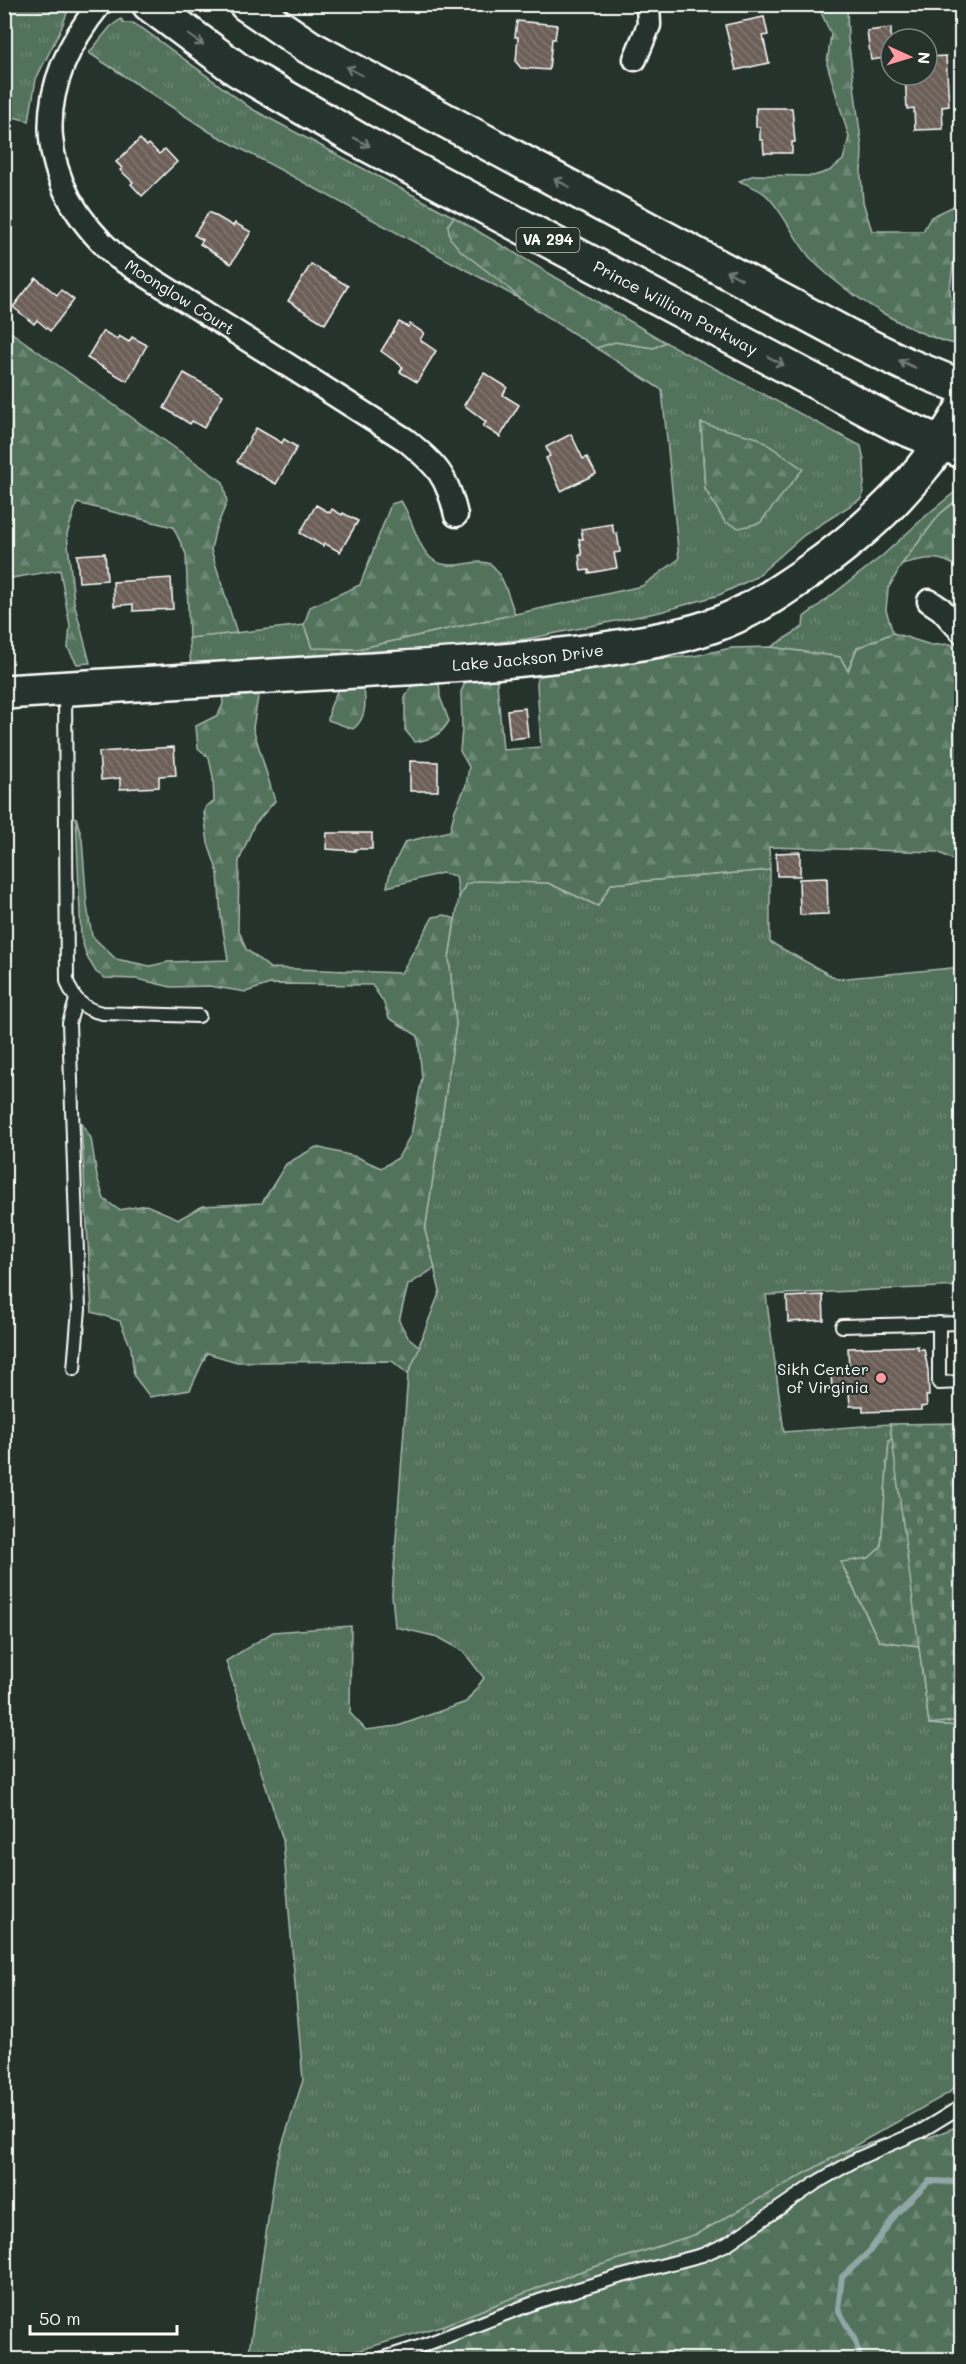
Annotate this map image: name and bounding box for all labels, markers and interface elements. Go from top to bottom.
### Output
north arrow [879,27,939,87]
one-way arrow [187,34,203,46]
text: N [914,51,935,65]
one-way arrow [345,65,363,76]
one-way arrow [353,136,370,148]
one-way arrow [554,177,571,189]
road number: VA 294 [516,228,580,252]
street label: Moonglow Court [121,254,239,339]
street label: Prince William Parkway [590,255,762,359]
one-way arrow [726,269,743,281]
one-way arrow [766,356,784,367]
one-way arrow [899,358,917,370]
street label: Lake Jackson Drive [451,638,605,675]
place label: Sikh Center of Virginia [777,1358,869,1397]
marker: Sikh Center of Virginia [874,1371,888,1385]
scale bar [30,2298,177,2336]
text: 50 m [39,2306,81,2330]

